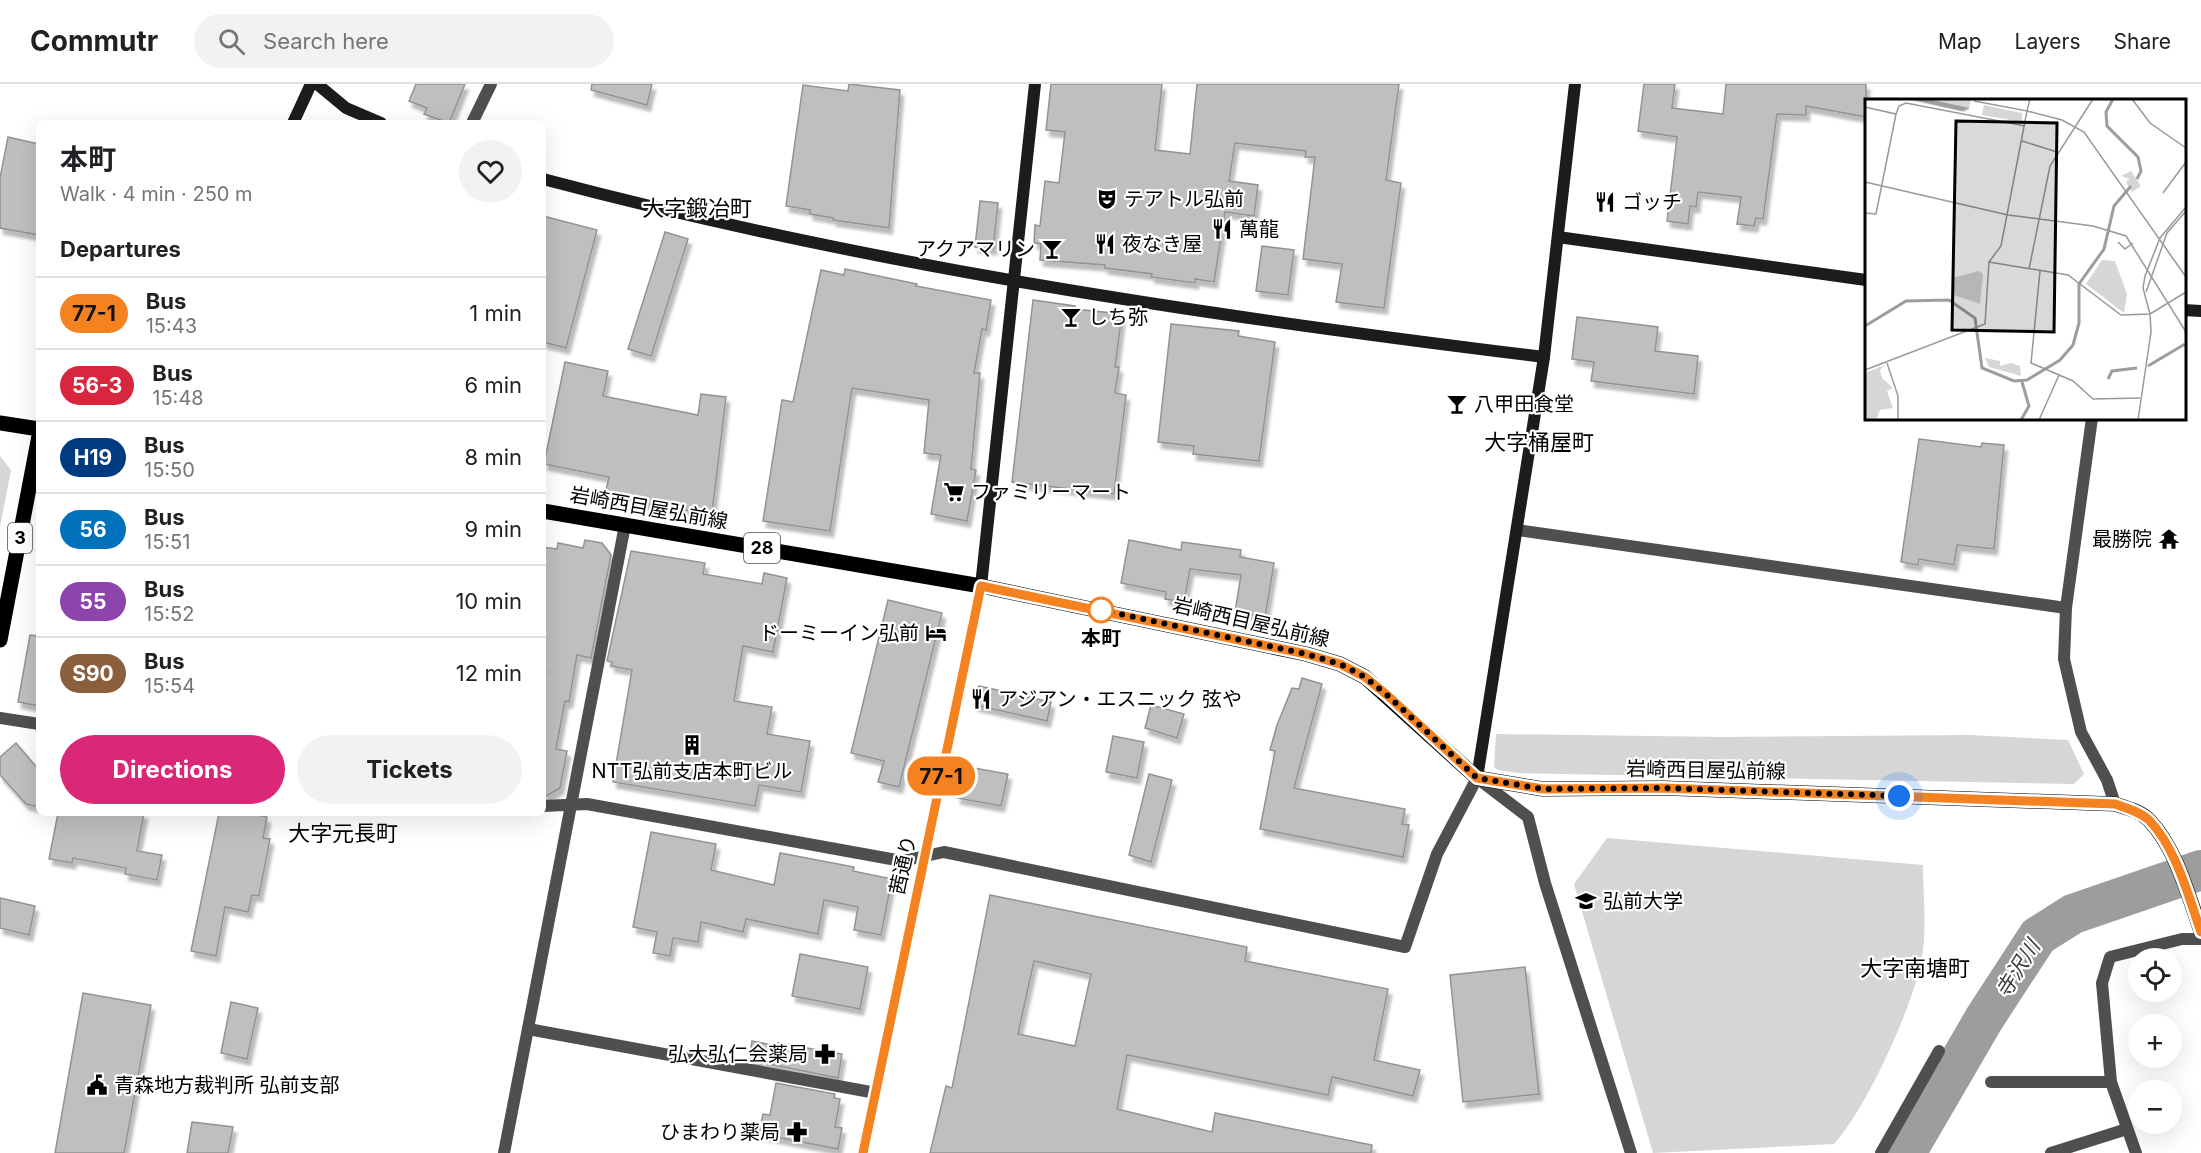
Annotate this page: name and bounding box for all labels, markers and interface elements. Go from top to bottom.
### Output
search box [194,14,614,68]
text: Commutr [30,24,158,58]
icon: search [215,25,248,58]
text: Search here [263,28,389,54]
text: Map [1938,29,1982,54]
text: Layers [2015,29,2081,54]
text: Share [2114,29,2171,54]
inset map [1865,99,2186,420]
button: heart [459,140,522,203]
text: 本町 [60,142,116,176]
text: Walk · 4 min · 250 m [60,182,253,206]
theatre icon: テアトル弘前 [1095,187,1119,211]
place label: テアトル弘前 [1124,187,1244,211]
restaurant icon: ゴッチ [1593,190,1617,214]
place label: ゴッチ [1622,190,1682,214]
district label: 大字鍛冶町 [642,195,752,221]
restaurant icon: 萬龍 [1210,217,1234,241]
place label: 萬龍 [1239,217,1279,241]
restaurant icon: 夜なき屋 [1093,232,1117,256]
place label: 夜なき屋 [1122,232,1202,256]
text: Departures [60,236,181,262]
place label: アクアマリン [916,237,1035,261]
bar icon: アクアマリン [1040,237,1064,261]
text: Bus [146,288,186,314]
text: 1 min [469,300,522,326]
text: 77-1 [72,301,116,326]
bar icon: しち弥 [1059,305,1083,329]
place label: しち弥 [1088,305,1148,329]
text: 15:43 [146,314,197,338]
text: Bus [152,360,193,386]
text: 6 min [465,372,522,398]
text: 56-3 [72,373,122,398]
text: 15:48 [152,386,204,410]
bar icon: 八甲田食堂 [1445,392,1469,416]
place label: 八甲田食堂 [1474,392,1574,416]
district label: 大字桶屋町 [1484,429,1594,455]
text: Bus [144,432,185,458]
text: 8 min [465,444,522,470]
text: H19 [74,445,112,470]
text: 15:50 [144,458,195,482]
supermarket icon: ファミリーマート [942,480,966,504]
place label: ファミリーマート [971,480,1131,504]
street label: 岩崎西目屋弘前線 [568,482,730,534]
text: Bus [144,504,185,530]
text: 9 min [465,516,522,542]
text: 56 [79,517,107,542]
road number: 3 [8,523,32,553]
place label: 最勝院 [2092,527,2152,551]
temple icon: 最勝院 [2157,527,2181,551]
text: 15:51 [144,530,190,554]
road number: 28 [744,533,780,563]
text: Bus [144,576,185,602]
text: 10 min [455,588,522,614]
text: 55 [80,589,106,614]
street label: 岩崎西目屋弘前線 [1170,592,1332,652]
marker: 本町 [1088,597,1114,623]
text: 15:52 [144,602,194,626]
place label: ドーミーイン弘前 [759,621,919,645]
hotel icon: ドーミーイン弘前 [924,621,948,645]
place label: 本町 [1081,626,1121,650]
text: Bus [144,648,185,674]
text: 12 min [456,660,522,686]
text: S90 [72,661,114,686]
text: 15:54 [144,674,195,698]
restaurant icon: アジアン・エスニック 弦や [969,687,993,711]
place label: アジアン・エスニック 弦や [998,687,1242,711]
building icon: NTT弘前支店本町ビル [680,733,704,757]
button: Directions [60,735,285,804]
button: Tickets [297,735,522,804]
line badge: 77-1 [899,756,983,796]
street label: 岩崎西目屋弘前線 [1626,757,1786,783]
place label: NTT弘前支店本町ビル [592,759,792,783]
text: 77-1 [919,764,963,789]
your location [1884,781,1914,811]
district label: 大字元長町 [288,820,398,846]
street label: 茜通り [885,833,921,897]
school or university icon: 弘前大学 [1574,889,1598,913]
place label: 弘前大学 [1603,889,1683,913]
water label: 寺沢川 [1990,934,2046,1002]
map controls [2128,948,2182,1134]
button: locate [2128,948,2182,1002]
district label: 大字南塘町 [1860,955,1970,981]
button: + [2128,1014,2182,1068]
place label: 弘大弘仁会薬局 [668,1042,808,1066]
pharmacy icon: 弘大弘仁会薬局 [813,1042,837,1066]
public building icon: 青森地方裁判所 弘前支部 [85,1073,109,1097]
place label: 青森地方裁判所 弘前支部 [114,1073,340,1097]
button: − [2128,1080,2182,1134]
place label: ひまわり薬局 [660,1120,780,1144]
pharmacy icon: ひまわり薬局 [785,1120,809,1144]

